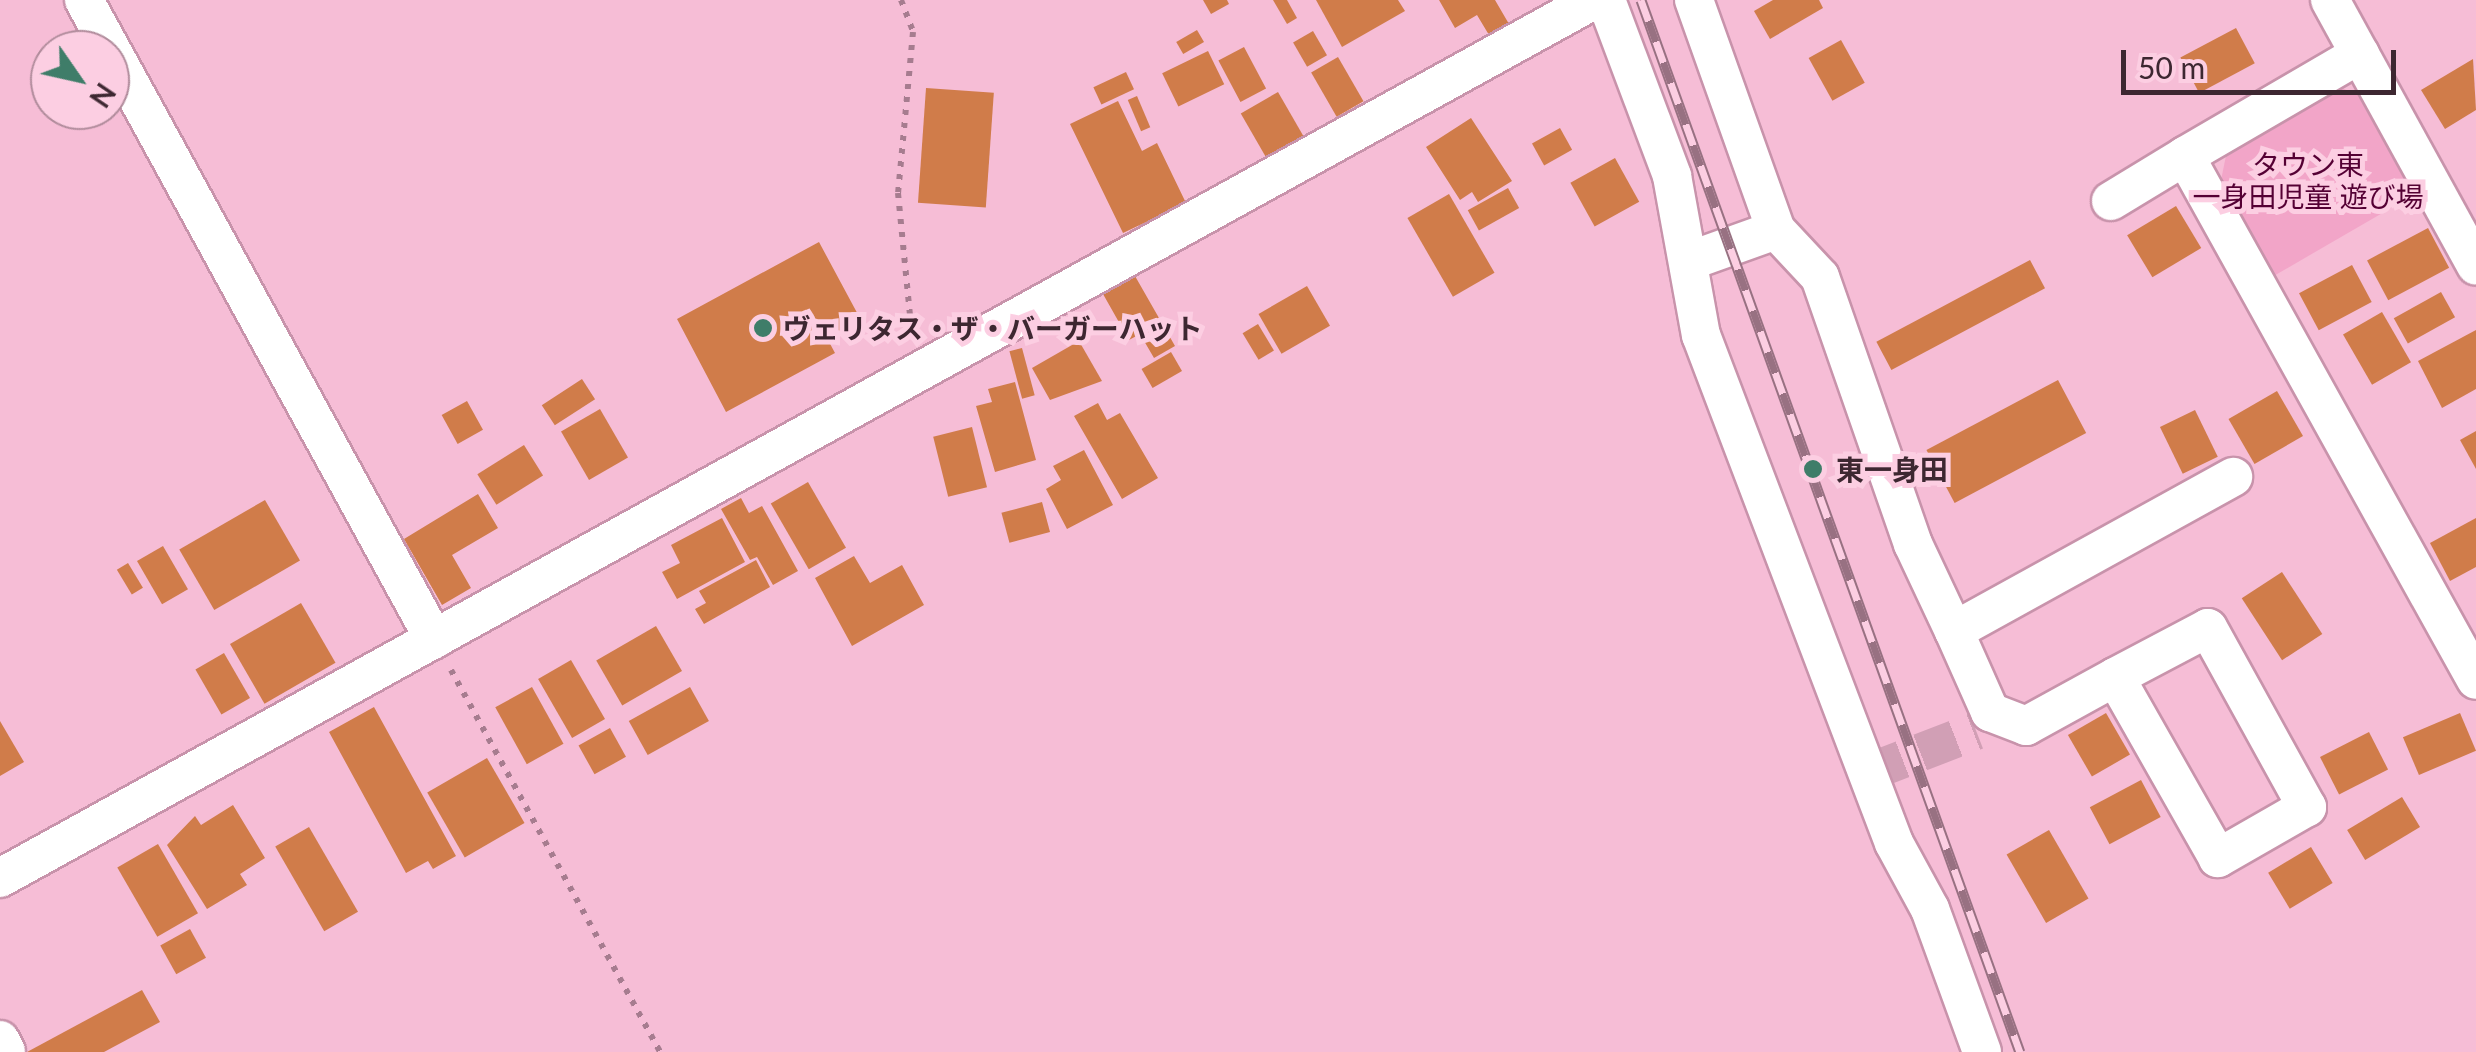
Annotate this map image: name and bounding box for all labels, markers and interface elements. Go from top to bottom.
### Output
north arrow [30,30,130,130]
scale bar [2126,30,2401,92]
text: 50 m [2138,49,2205,85]
text: N [83,77,123,114]
park label: タウン東 一身田児童 遊び場 [2192,147,2424,213]
place label: ヴェリタス・ザ・バーガーハット [783,311,1203,345]
marker: ヴェリタス・ザ・バーガーハット [752,317,774,339]
place label: 東一身田 [1836,452,1948,486]
marker: 東一身田 [1800,456,1826,482]

